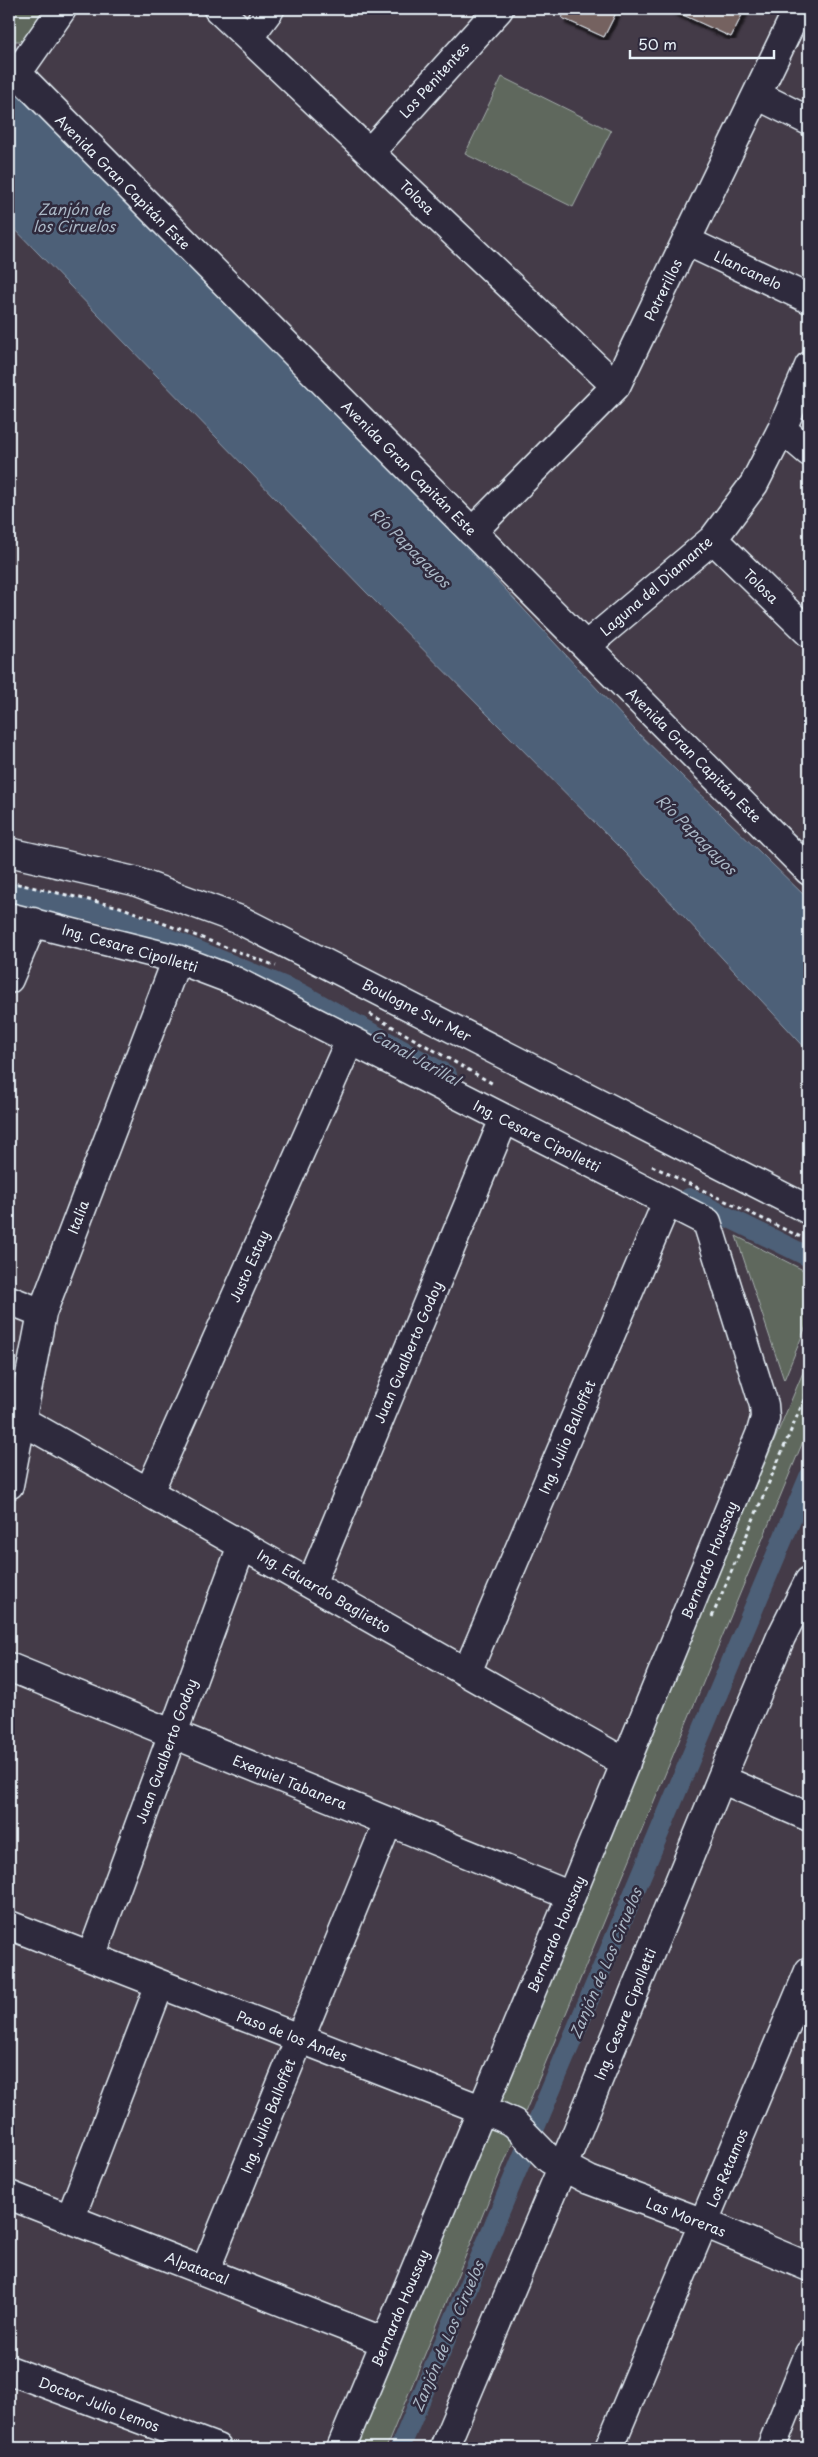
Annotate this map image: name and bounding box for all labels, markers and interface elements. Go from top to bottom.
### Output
scale bar [630,28,774,60]
text: 50 m [638,32,677,55]
street label: Los Penitentes [394,37,474,123]
street label: Avenida Gran Capitán Este [51,110,195,254]
street label: Tolosa [395,175,439,219]
water label: Zanjón de los Ciruelos [33,197,116,237]
street label: Llancanelo [711,245,786,295]
street label: Potrerillos [639,255,687,325]
street label: Avenida Gran Capitán Este [337,396,481,540]
water label: Río Papagayos [366,502,457,593]
street label: Laguna del Diamante [595,531,717,641]
street label: Tolosa [739,564,783,608]
street label: Avenida Gran Capitán Este [622,683,766,827]
water label: Río Papagayos [652,789,743,880]
street label: Ing. Cesare Cipolletti [60,919,200,977]
street label: Boulogne Sur Mer [359,973,476,1047]
water label: Canal Jarillal [367,1023,467,1092]
street label: Ing. Cesare Cipolletti [470,1095,604,1177]
street label: Italia [62,1197,94,1237]
street label: Justo Estay [224,1227,274,1305]
street label: Juan Gualberto Godoy [368,1277,448,1427]
street label: Ing. Julio Balloffet [534,1377,601,1497]
street label: Bernardo Houssay [676,1498,742,1622]
street label: Ing. Eduardo Baglietto [253,1544,395,1638]
street label: Juan Gualberto Godoy [130,1675,202,1827]
street label: Exequiel Tabanera [230,1749,351,1815]
street label: Bernardo Houssay [522,1872,590,1996]
water label: Zanjón de Los Ciruelos [563,1883,648,2042]
street label: Ing. Cesare Cipolletti [589,1945,661,2083]
street label: Paso de los Andes [234,2005,350,2067]
street label: Ing. Julio Balloffet [235,2055,301,2176]
street label: Los Retamos [701,2125,753,2211]
street label: Las Moreras [643,2192,729,2242]
street label: Alpatacal [162,2246,232,2290]
street label: Bernardo Houssay [366,2246,434,2370]
water label: Zanjón de Los Ciruelos [405,2256,490,2415]
street label: Doctor Julio Lemos [35,2371,163,2437]

